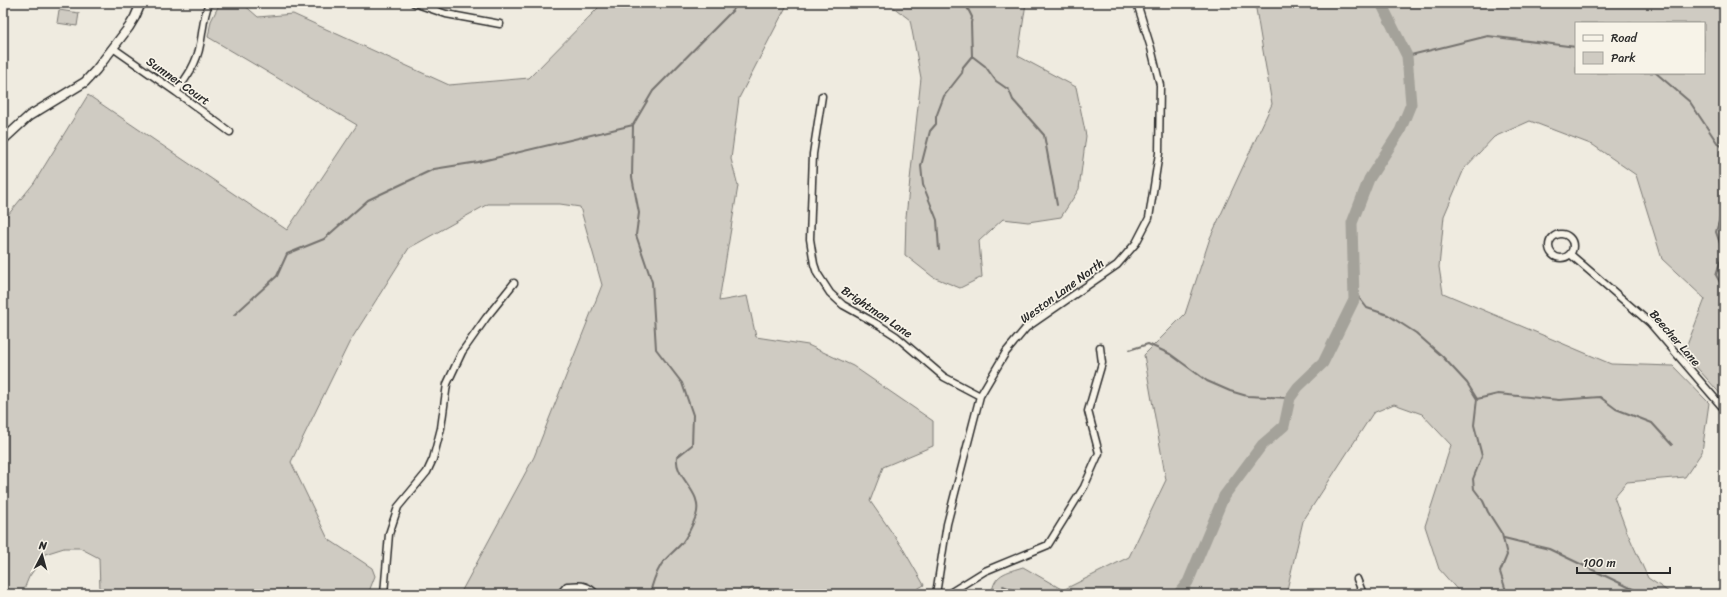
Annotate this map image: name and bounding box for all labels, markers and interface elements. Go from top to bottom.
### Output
legend [1575,22,1705,74]
text: Road [1611,27,1638,49]
text: Park [1611,47,1636,69]
street label: Sumner Court [141,51,215,111]
street label: Weston Lane North [1015,253,1109,329]
street label: Brightman Lane [837,280,917,344]
street label: Beecher Lane [1644,304,1706,372]
north arrow [22,535,62,575]
text: N [37,536,48,555]
scale bar [1577,549,1670,575]
text: 100 m [1583,552,1616,574]

